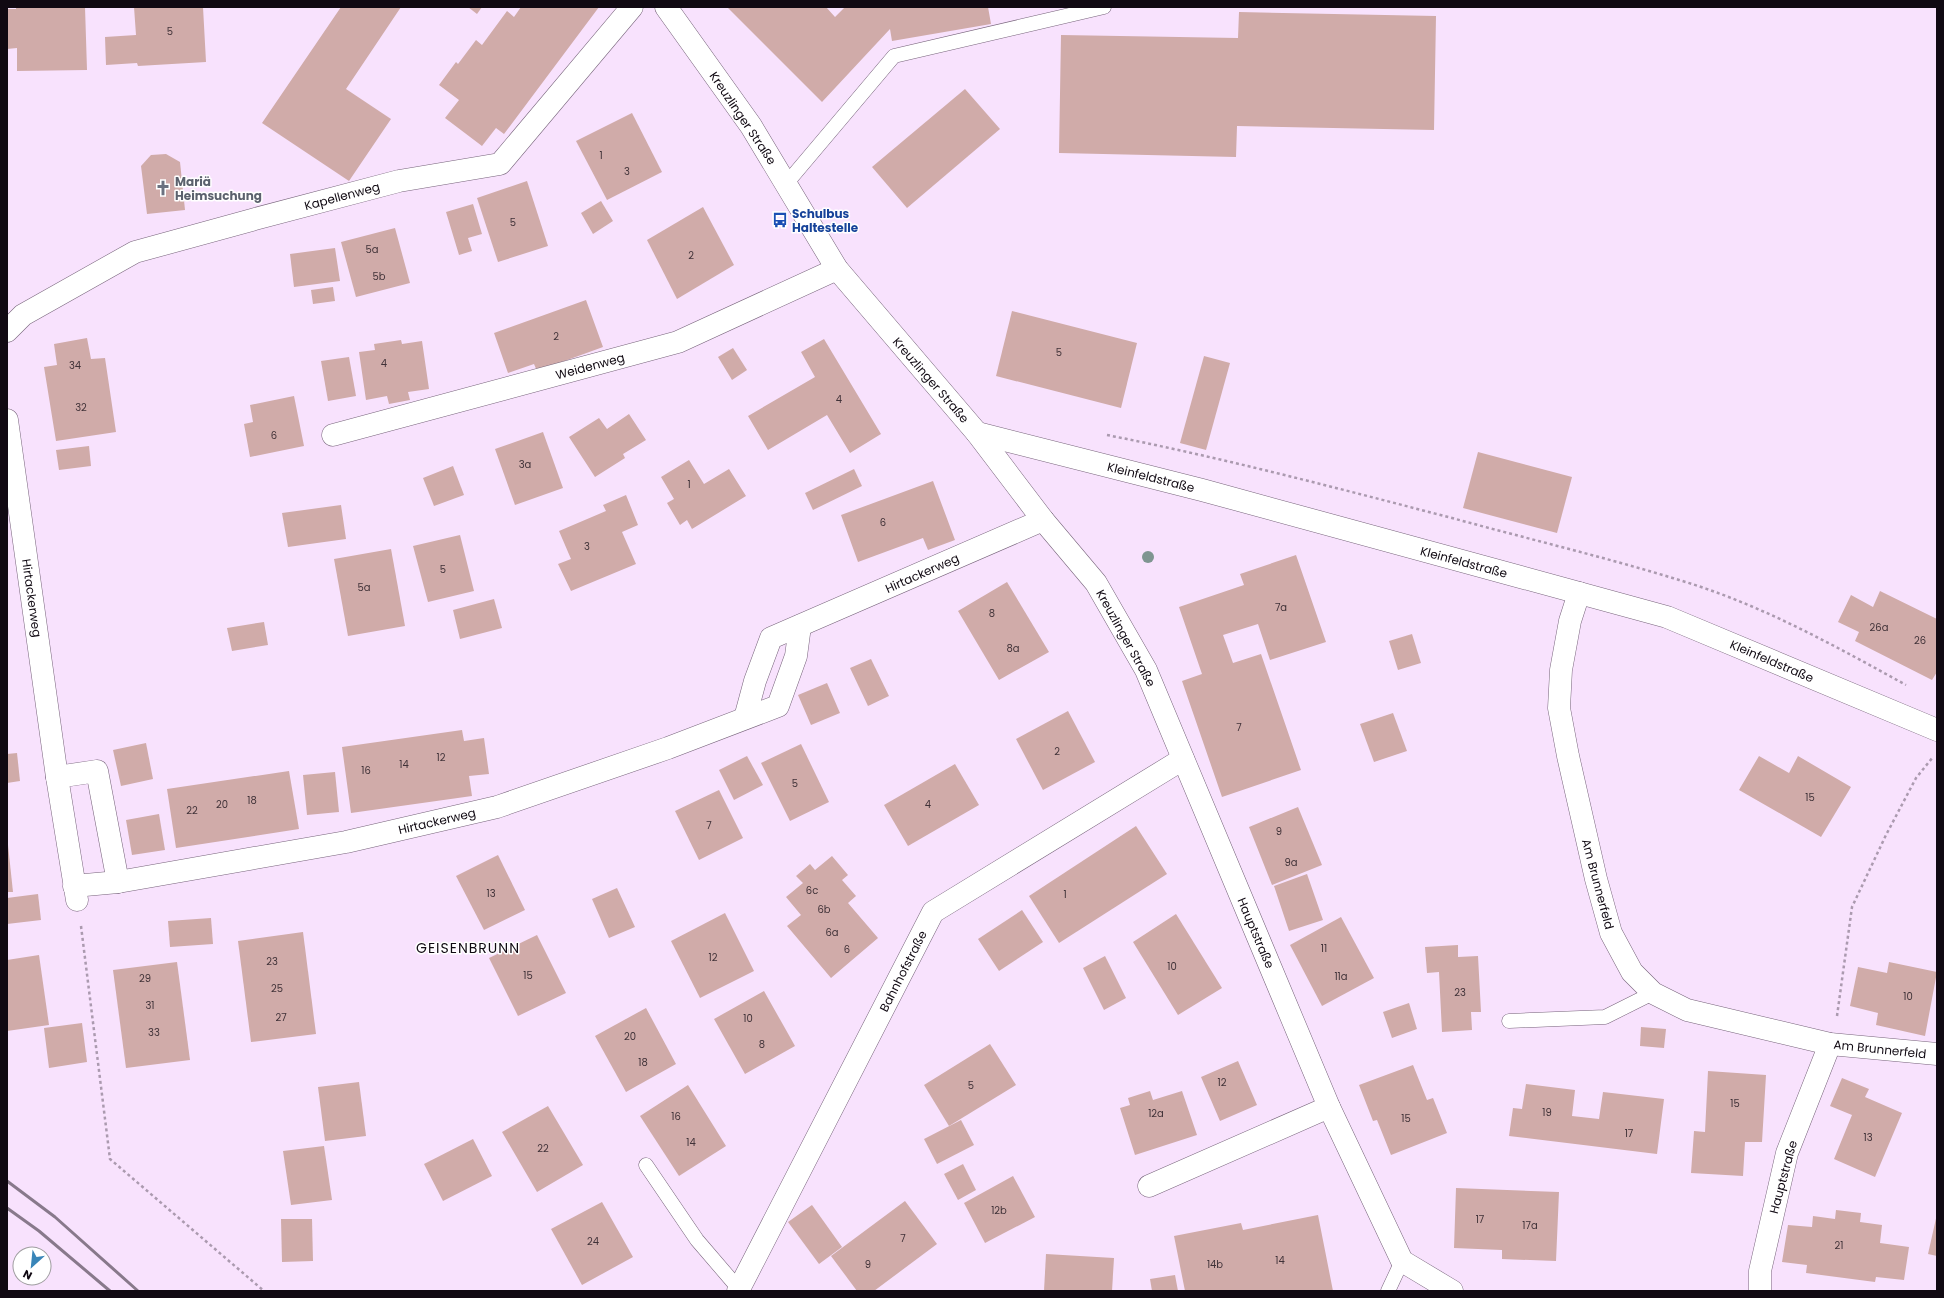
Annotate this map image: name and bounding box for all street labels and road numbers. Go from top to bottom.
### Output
street label: Kreuzlinger Straße [706,68,780,168]
street label: Kapellenweg [302,178,382,214]
street label: Kreuzlinger Straße [889,333,973,427]
street label: Weidenweg [554,349,626,383]
street label: Kleinfeldstraße [1106,458,1196,496]
street label: Kleinfeldstraße [1419,542,1509,582]
street label: Hirtackerweg [882,549,962,597]
street label: Hirtackerweg [18,558,46,638]
street label: Kreuzlinger Straße [1092,586,1160,690]
street label: Kleinfeldstraße [1727,636,1817,686]
street label: Hirtackerweg [397,804,477,838]
street label: Am Brunnerfeld [1578,837,1618,931]
street label: Hauptstraße [1233,895,1279,971]
street label: Bahnhofstraße [875,928,931,1014]
street label: Am Brunnerfeld [1833,1036,1927,1062]
street label: Hauptstraße [1765,1138,1801,1216]

